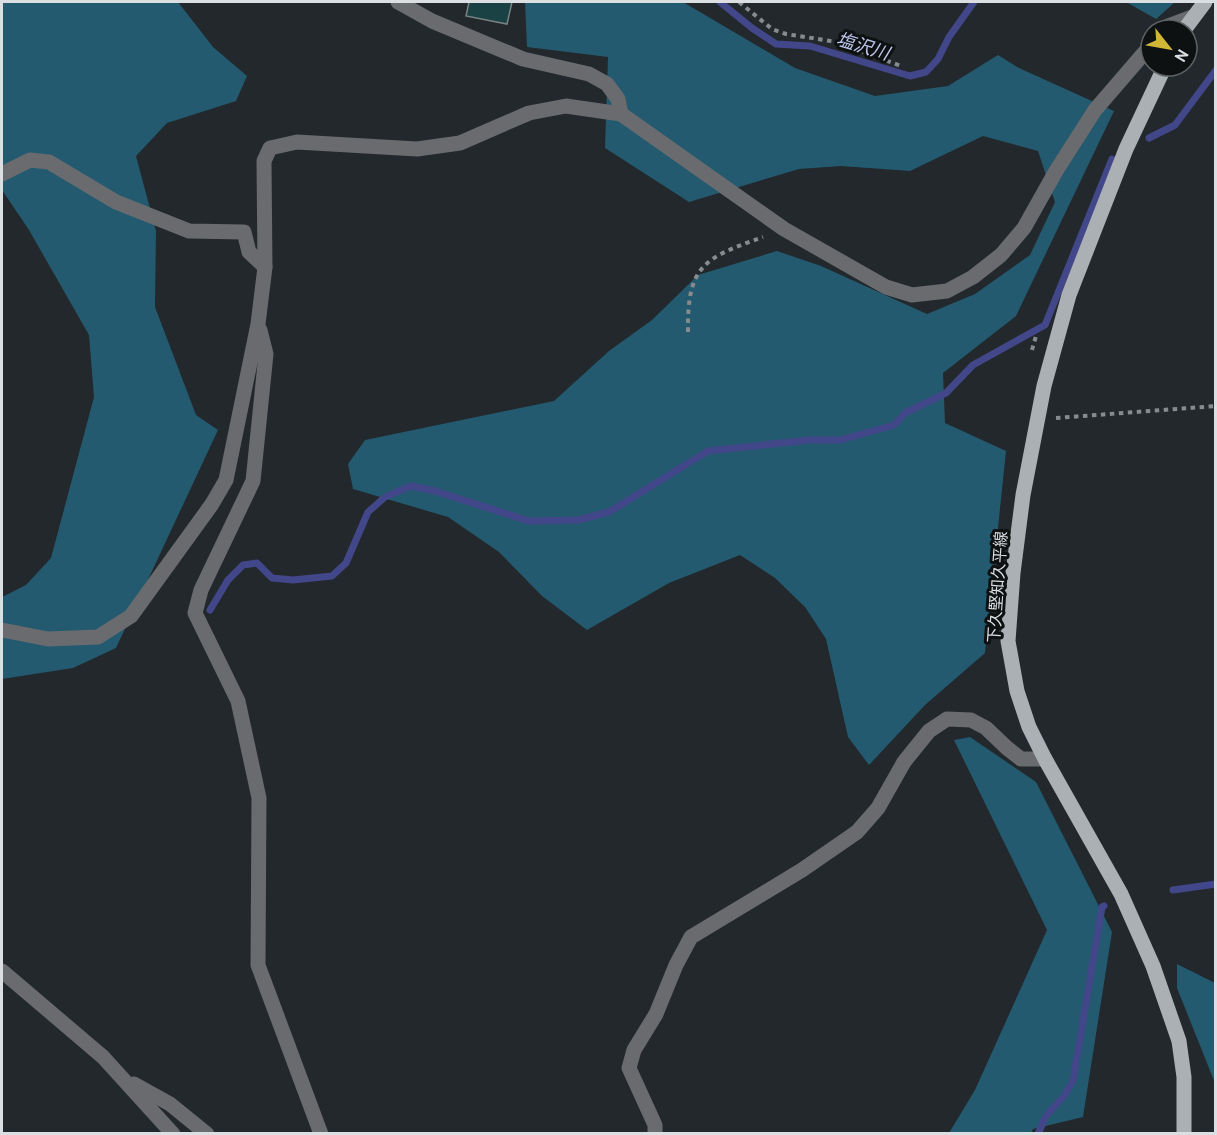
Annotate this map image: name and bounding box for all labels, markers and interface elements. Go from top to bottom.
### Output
north arrow [1139,18,1199,78]
water label: 塩沢川 [834,27,894,65]
text: N [1171,46,1193,65]
street label: 下久堅知久平線 [983,530,1011,644]

